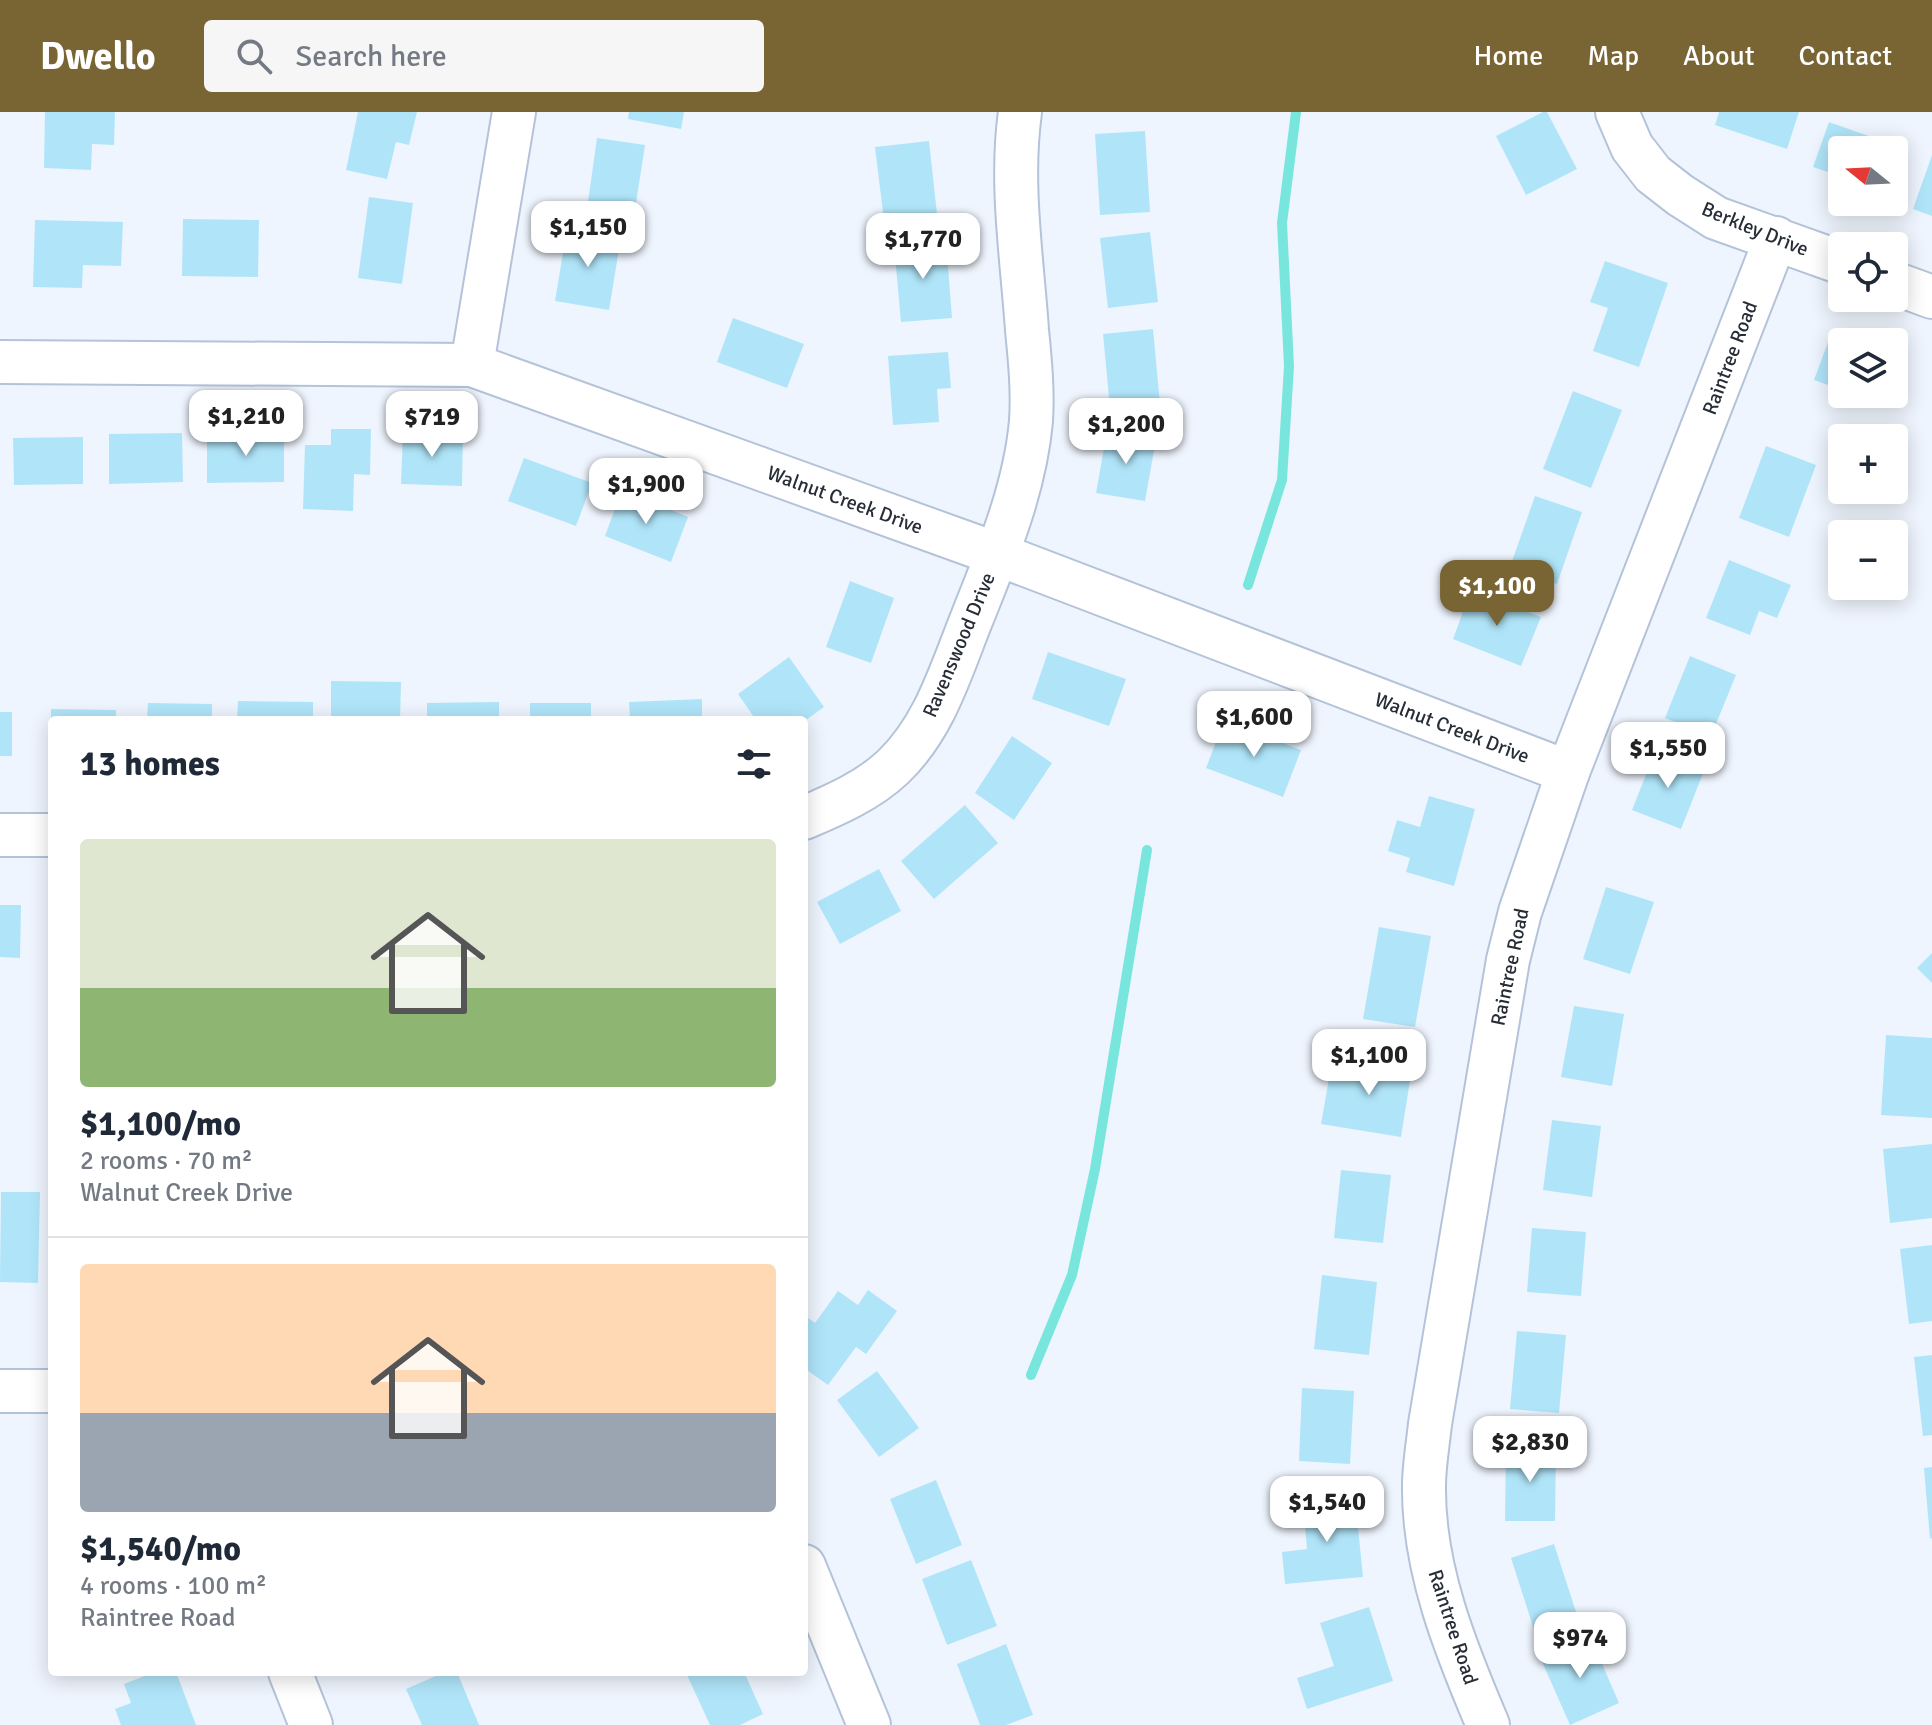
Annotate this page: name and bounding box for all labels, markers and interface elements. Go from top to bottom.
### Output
search box [204,20,764,92]
text: Dwello [40,33,156,80]
icon: search [232,34,276,78]
text: Search here [296,38,447,75]
text: Home [1474,39,1543,73]
text: Map [1587,39,1639,73]
text: About [1683,39,1755,73]
text: Contact [1799,39,1892,73]
north arrow [1828,136,1908,216]
map controls [1828,136,1908,600]
street label: Berkley Drive [1698,196,1812,262]
pin: $1,150 [523,201,653,269]
text: $1,150 [549,211,627,243]
pin: $1,770 [858,213,988,281]
text: $1,770 [884,223,962,255]
button: locate [1828,232,1908,312]
street label: Raintree Road [1697,298,1763,418]
button: layers [1828,328,1908,408]
pin: $1,210 [181,390,311,458]
pin: $719 [385,391,479,459]
pin: $1,200 [1061,398,1191,466]
text: $1,210 [207,400,285,432]
text: $719 [404,401,460,433]
text: $1,200 [1087,408,1165,440]
button: + [1828,424,1908,504]
pin: $1,900 [581,458,711,526]
street label: Walnut Creek Drive [764,460,926,540]
text: $1,900 [607,468,685,500]
button: − [1828,520,1908,600]
pin: $1,100 [1432,560,1562,628]
street label: Ravenswood Drive [917,569,1001,721]
text: $1,100 [1458,570,1536,602]
street label: Walnut Creek Drive [1371,687,1533,769]
pin: $1,600 [1189,691,1319,759]
text: $1,600 [1215,701,1293,733]
pin: $1,550 [1603,722,1733,790]
text: $1,550 [1629,732,1707,764]
icon: filters [732,742,776,786]
text: 13 homes [80,743,220,785]
icon: home [356,891,500,1035]
street label: Raintree Road [1485,906,1535,1028]
pin: $1,100 [1304,1029,1434,1097]
text: $1,100 [1330,1039,1408,1071]
text: $1,100/mo [80,1103,241,1145]
text: 2 rooms · 70 m² [80,1145,253,1177]
text: Walnut Creek Drive [80,1177,293,1209]
icon: home [356,1316,500,1460]
pin: $2,830 [1465,1416,1595,1484]
text: $2,830 [1491,1426,1569,1458]
pin: $1,540 [1262,1476,1392,1544]
text: $1,540 [1288,1486,1366,1518]
text: $1,540/mo [80,1528,241,1570]
street label: Raintree Road [1423,1566,1483,1688]
text: 4 rooms · 100 m² [80,1570,267,1602]
text: Raintree Road [80,1602,235,1634]
pin: $974 [1533,1612,1627,1680]
text: $974 [1552,1622,1608,1654]

